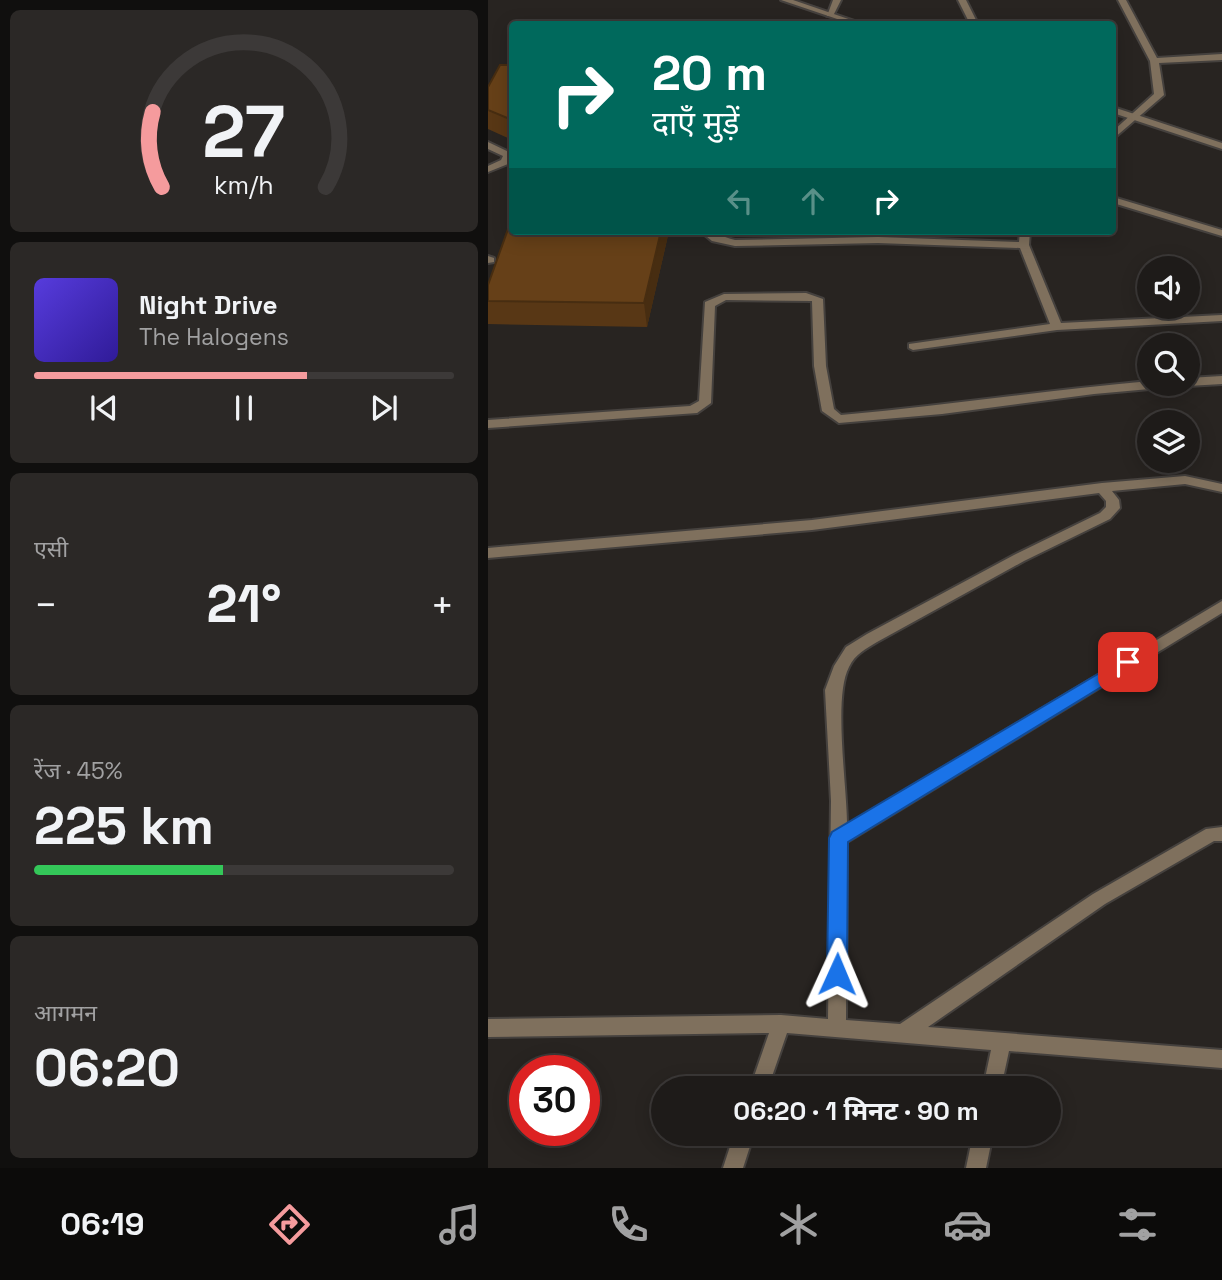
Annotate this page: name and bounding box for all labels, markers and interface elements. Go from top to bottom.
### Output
text: 20 m [652,42,767,104]
icon: right [537,49,628,140]
text: 27 [203,85,285,178]
text: दाएँ मुड़ें [652,103,739,143]
text: km/h [214,169,274,201]
icon: left [721,182,759,220]
icon: ahead [794,182,832,220]
icon: right [867,182,905,220]
map controls [1137,256,1200,473]
button: sound [1137,256,1200,319]
text: Night Drive [139,288,277,322]
text: The Halogens [139,322,289,352]
button: search [1137,333,1200,396]
icon: previous [85,389,123,427]
icon: pause [225,389,263,427]
icon: next [365,389,403,427]
button: layers [1137,410,1200,473]
text: एसी [34,534,68,564]
text: 21° [207,571,281,637]
text: − [34,581,58,629]
text: + [430,581,454,629]
pin [1098,632,1158,692]
icon: arrive [1109,643,1147,681]
text: रेंज · 45% [34,756,123,786]
text: 225 km [34,793,214,859]
position arrow [800,937,874,1011]
text: आगमन [34,998,97,1028]
text: 06:20 [34,1035,180,1101]
speed limit sign: 30 [509,1055,600,1146]
text: 06:20 · 1 मिनट · 90 m [733,1094,979,1128]
icon: directions [265,1200,314,1249]
icon: music [435,1200,484,1249]
icon: phone [604,1200,653,1249]
icon: climate [774,1200,823,1249]
icon: car [943,1200,992,1249]
icon: filters [1113,1200,1162,1249]
text: 06:19 [60,1204,145,1244]

